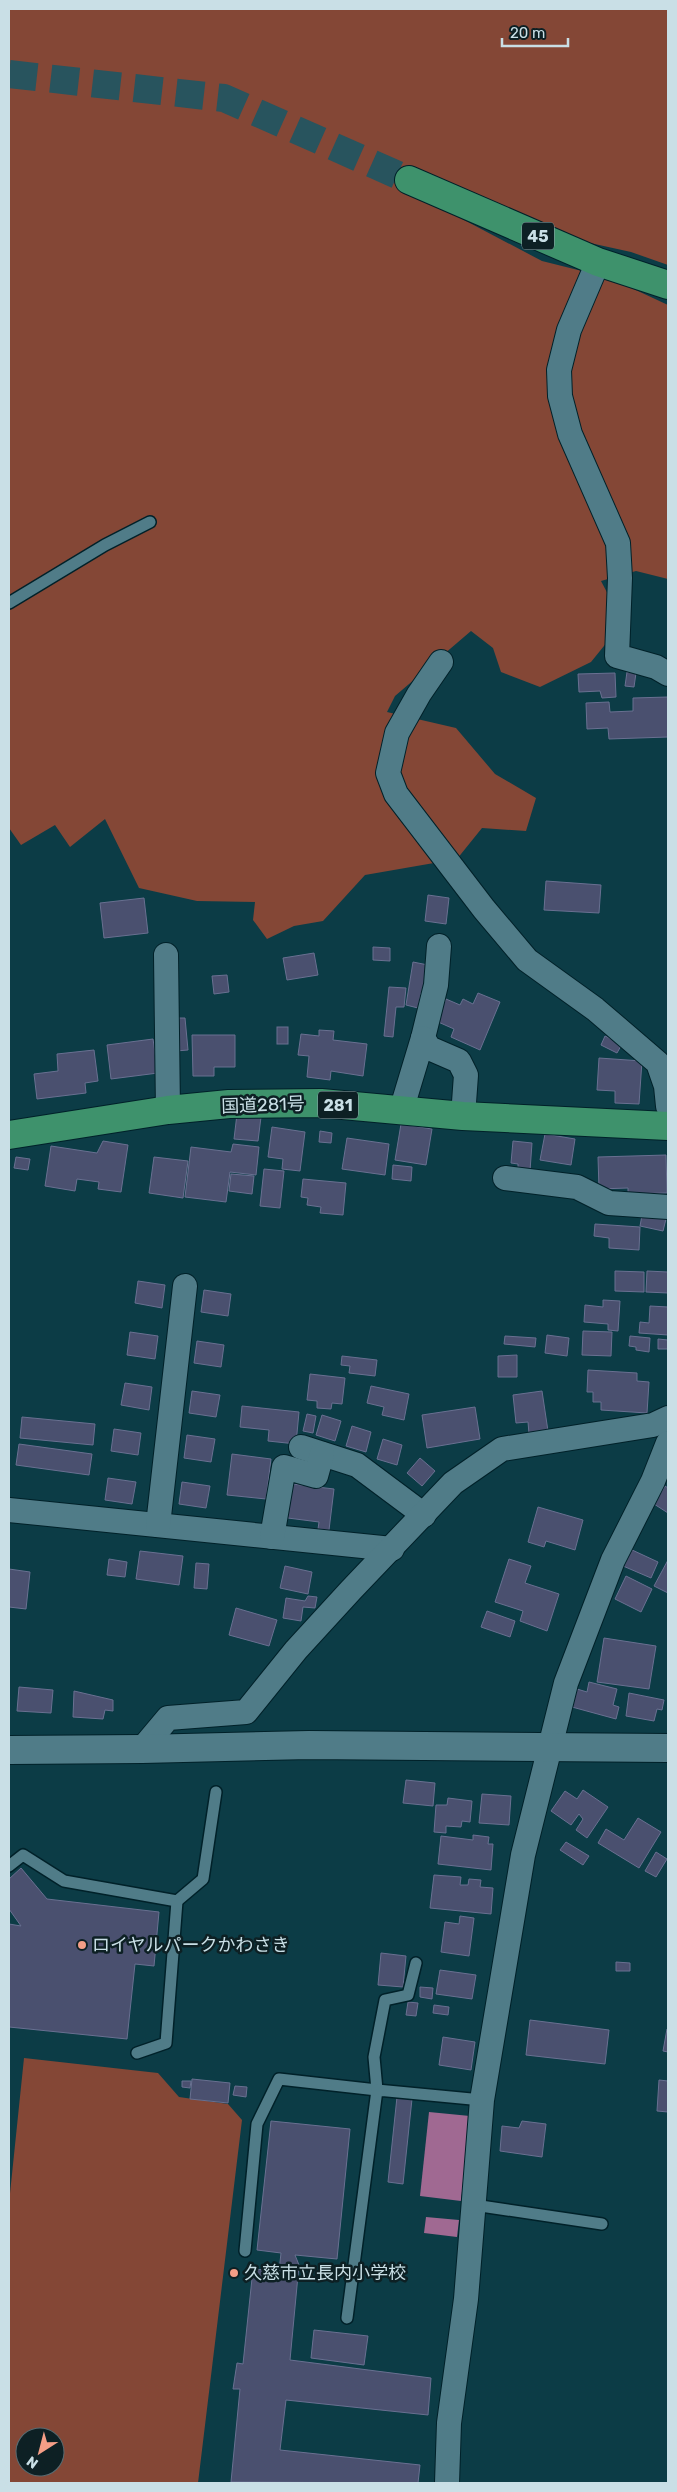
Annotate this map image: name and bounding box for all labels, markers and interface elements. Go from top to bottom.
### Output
scale bar [502,15,568,47]
text: 20 m [510,24,545,42]
road number: 45 [522,222,554,250]
road number: 281 [318,1092,358,1118]
street label: 国道281号 [221,1093,305,1117]
place label: ロイヤルパークかわさき [92,1934,289,1956]
marker: ロイヤルパークかわさき [76,1939,88,1951]
place label: 久慈市立長内小学校 [244,2262,406,2284]
marker: 久慈市立長内小学校 [228,2267,240,2279]
north arrow [15,2427,65,2477]
text: N [24,2452,42,2472]

